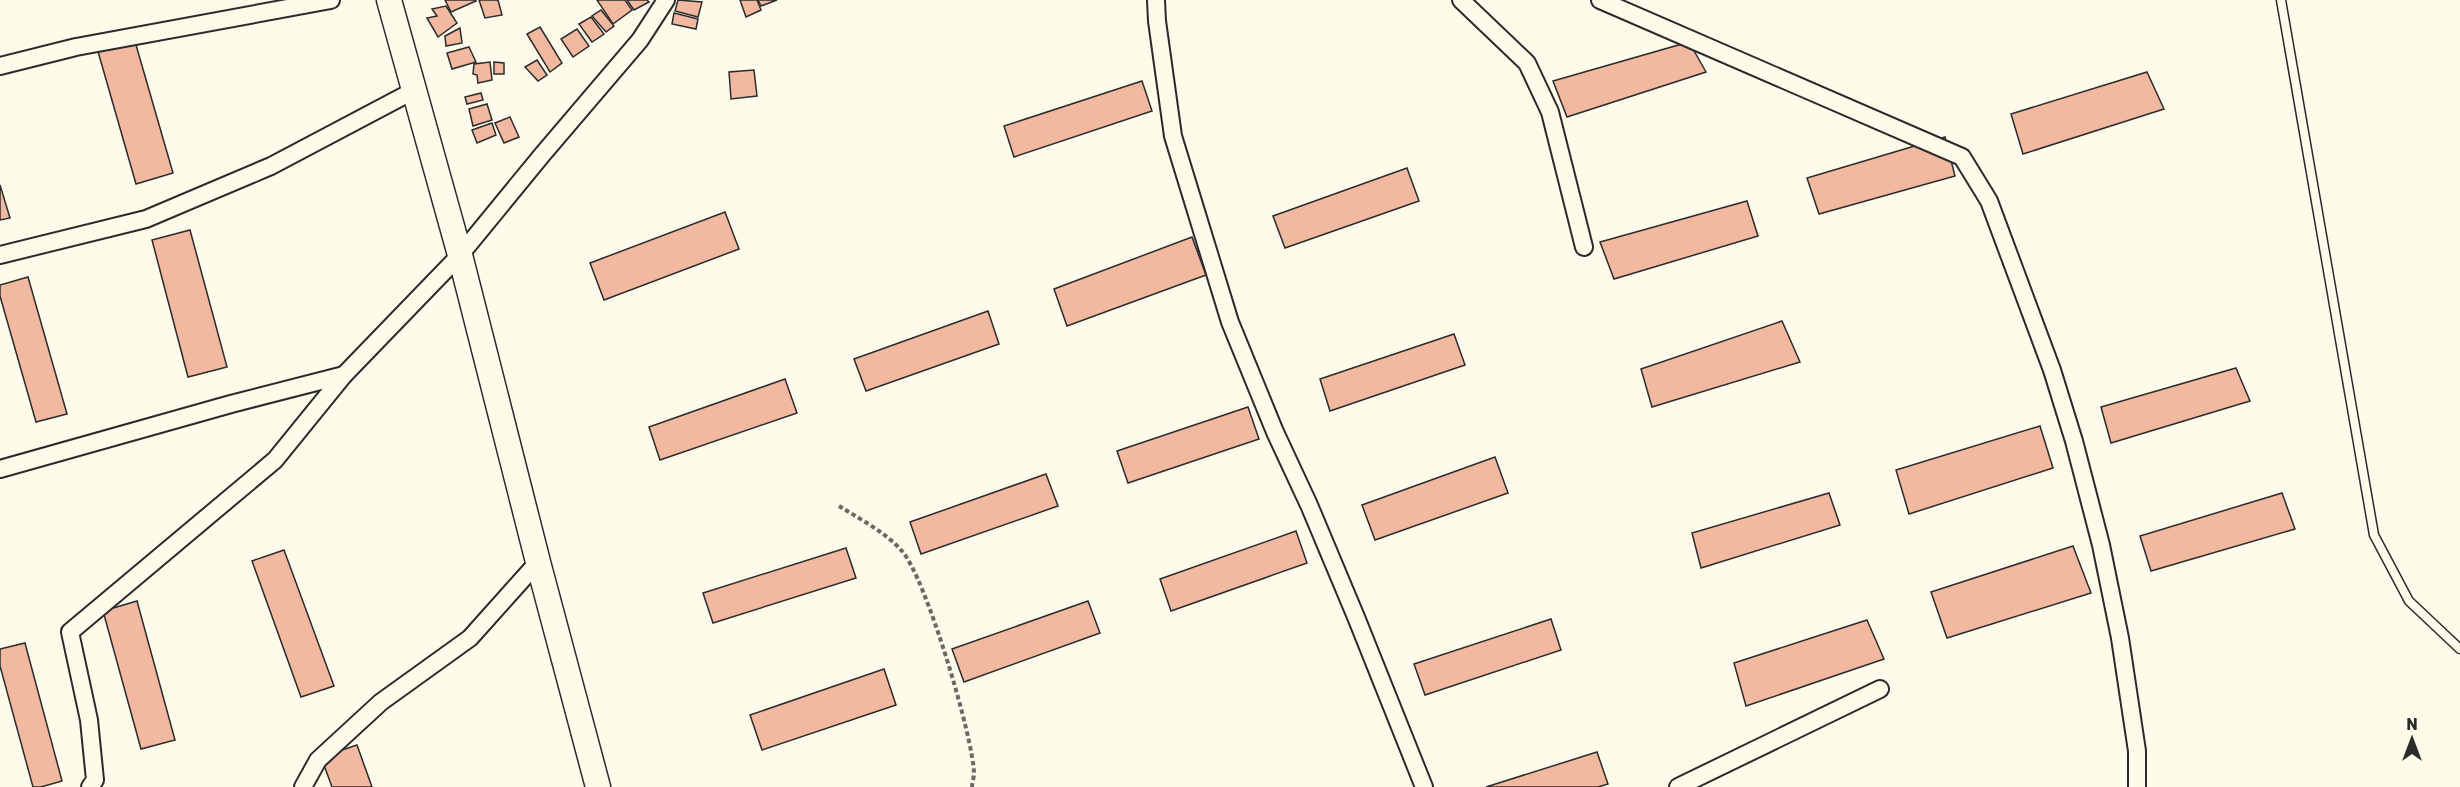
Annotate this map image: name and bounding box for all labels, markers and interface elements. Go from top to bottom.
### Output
north arrow [2382,709,2442,769]
text: N [2406,715,2418,734]

